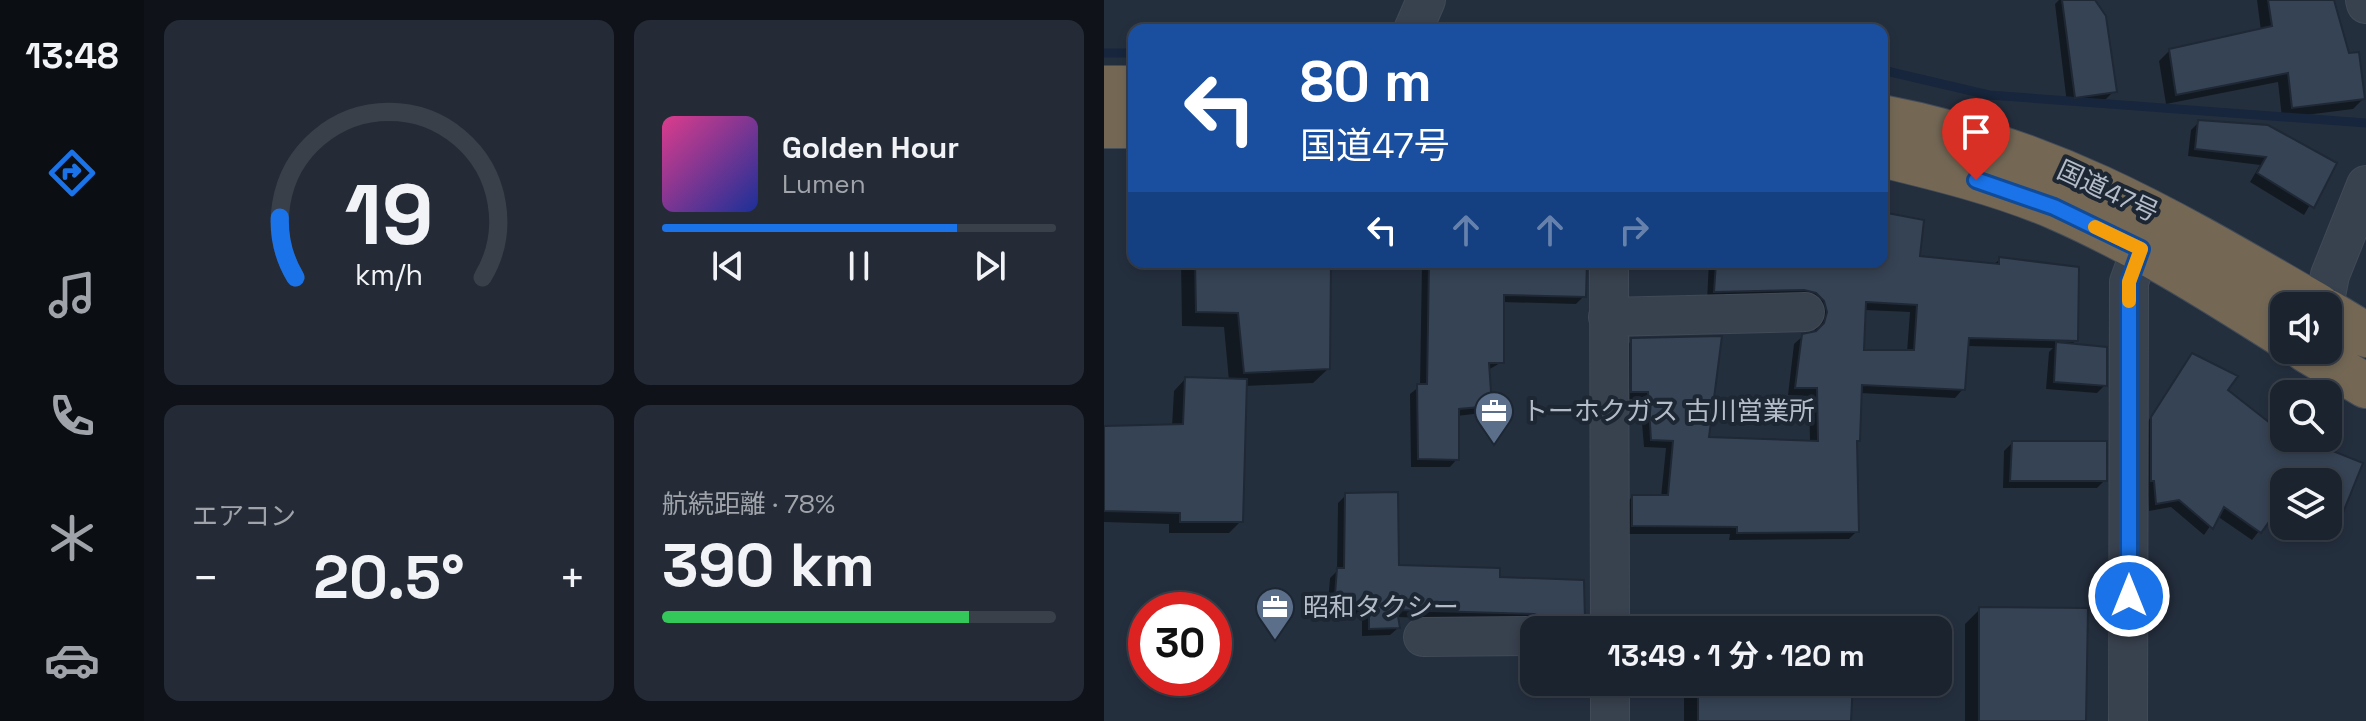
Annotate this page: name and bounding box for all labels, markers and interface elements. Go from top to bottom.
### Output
text: 13:48 [25,33,119,79]
text: 80 m [1300,46,1432,117]
icon: left [1168,56,1272,160]
pin [1942,98,2010,180]
icon: arrive [1954,110,1998,154]
text: 国道47号 [1300,123,1450,169]
text: Golden Hour [782,128,959,167]
icon: directions [44,145,100,201]
street label: 国道47号 [2052,153,2164,229]
text: 19 [344,162,434,268]
text: Lumen [782,167,866,201]
icon: left [1360,208,1404,252]
icon: ahead [1444,208,1488,252]
icon: ahead [1528,208,1572,252]
icon: right [1612,208,1656,252]
icon: previous [706,244,750,288]
icon: pause [837,244,881,288]
icon: next [968,244,1012,288]
text: km/h [355,257,423,293]
icon: music [44,267,100,323]
map controls [2270,292,2342,540]
button: sound [2270,292,2342,364]
button: search [2270,380,2342,452]
icon: phone [44,388,100,444]
office icon: トーホクガス 古川営業所 [1473,390,1515,445]
place label: トーホクガス 古川営業所 [1522,394,1815,428]
button: layers [2270,468,2342,540]
text: 航続距離 · 78% [662,487,835,521]
text: エアコン [192,499,296,533]
icon: climate [44,510,100,566]
text: 390 km [662,527,875,604]
text: 20.5° [313,539,465,616]
text: − [192,550,219,606]
text: + [559,550,586,606]
position arrow [2087,554,2171,638]
office icon: 昭和タクシー [1254,586,1296,641]
place label: 昭和タクシー [1303,590,1459,624]
speed limit sign: 30 [1128,592,1232,696]
icon: car [44,632,100,688]
text: 13:49 · 1 分 · 120 m [1607,636,1865,675]

